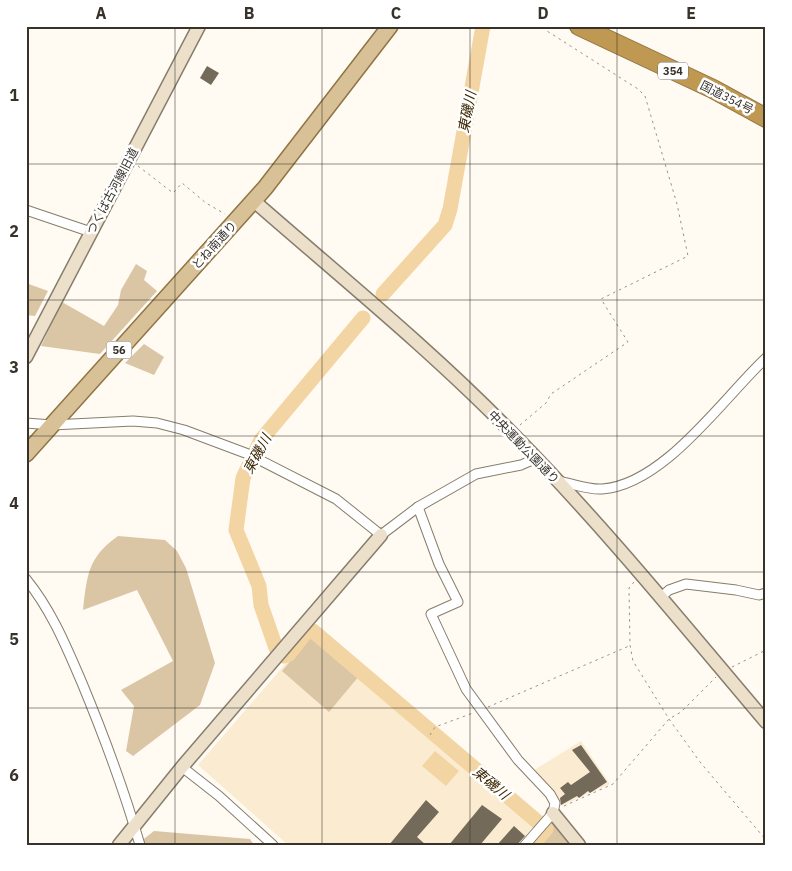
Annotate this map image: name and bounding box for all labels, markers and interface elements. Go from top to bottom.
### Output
text: A [96,3,107,23]
text: B [244,3,255,23]
text: C [391,3,401,23]
text: D [537,3,549,23]
text: E [686,3,696,23]
road number: 354 [658,62,688,80]
street label: 国道354号 [698,77,756,117]
text: 1 [9,85,19,105]
water label: 東磯川 [454,88,480,134]
street label: つくば古河線旧道 [83,145,141,237]
street label: とね南通り [188,218,240,272]
text: 2 [9,221,19,241]
road number: 56 [106,342,132,358]
text: 3 [9,357,19,377]
street label: 中央運動公園通り [485,407,563,487]
water label: 東磯川 [239,430,276,477]
text: 4 [9,493,19,513]
text: 5 [9,629,19,649]
water label: 東磯川 [469,763,514,805]
text: 6 [9,765,19,785]

